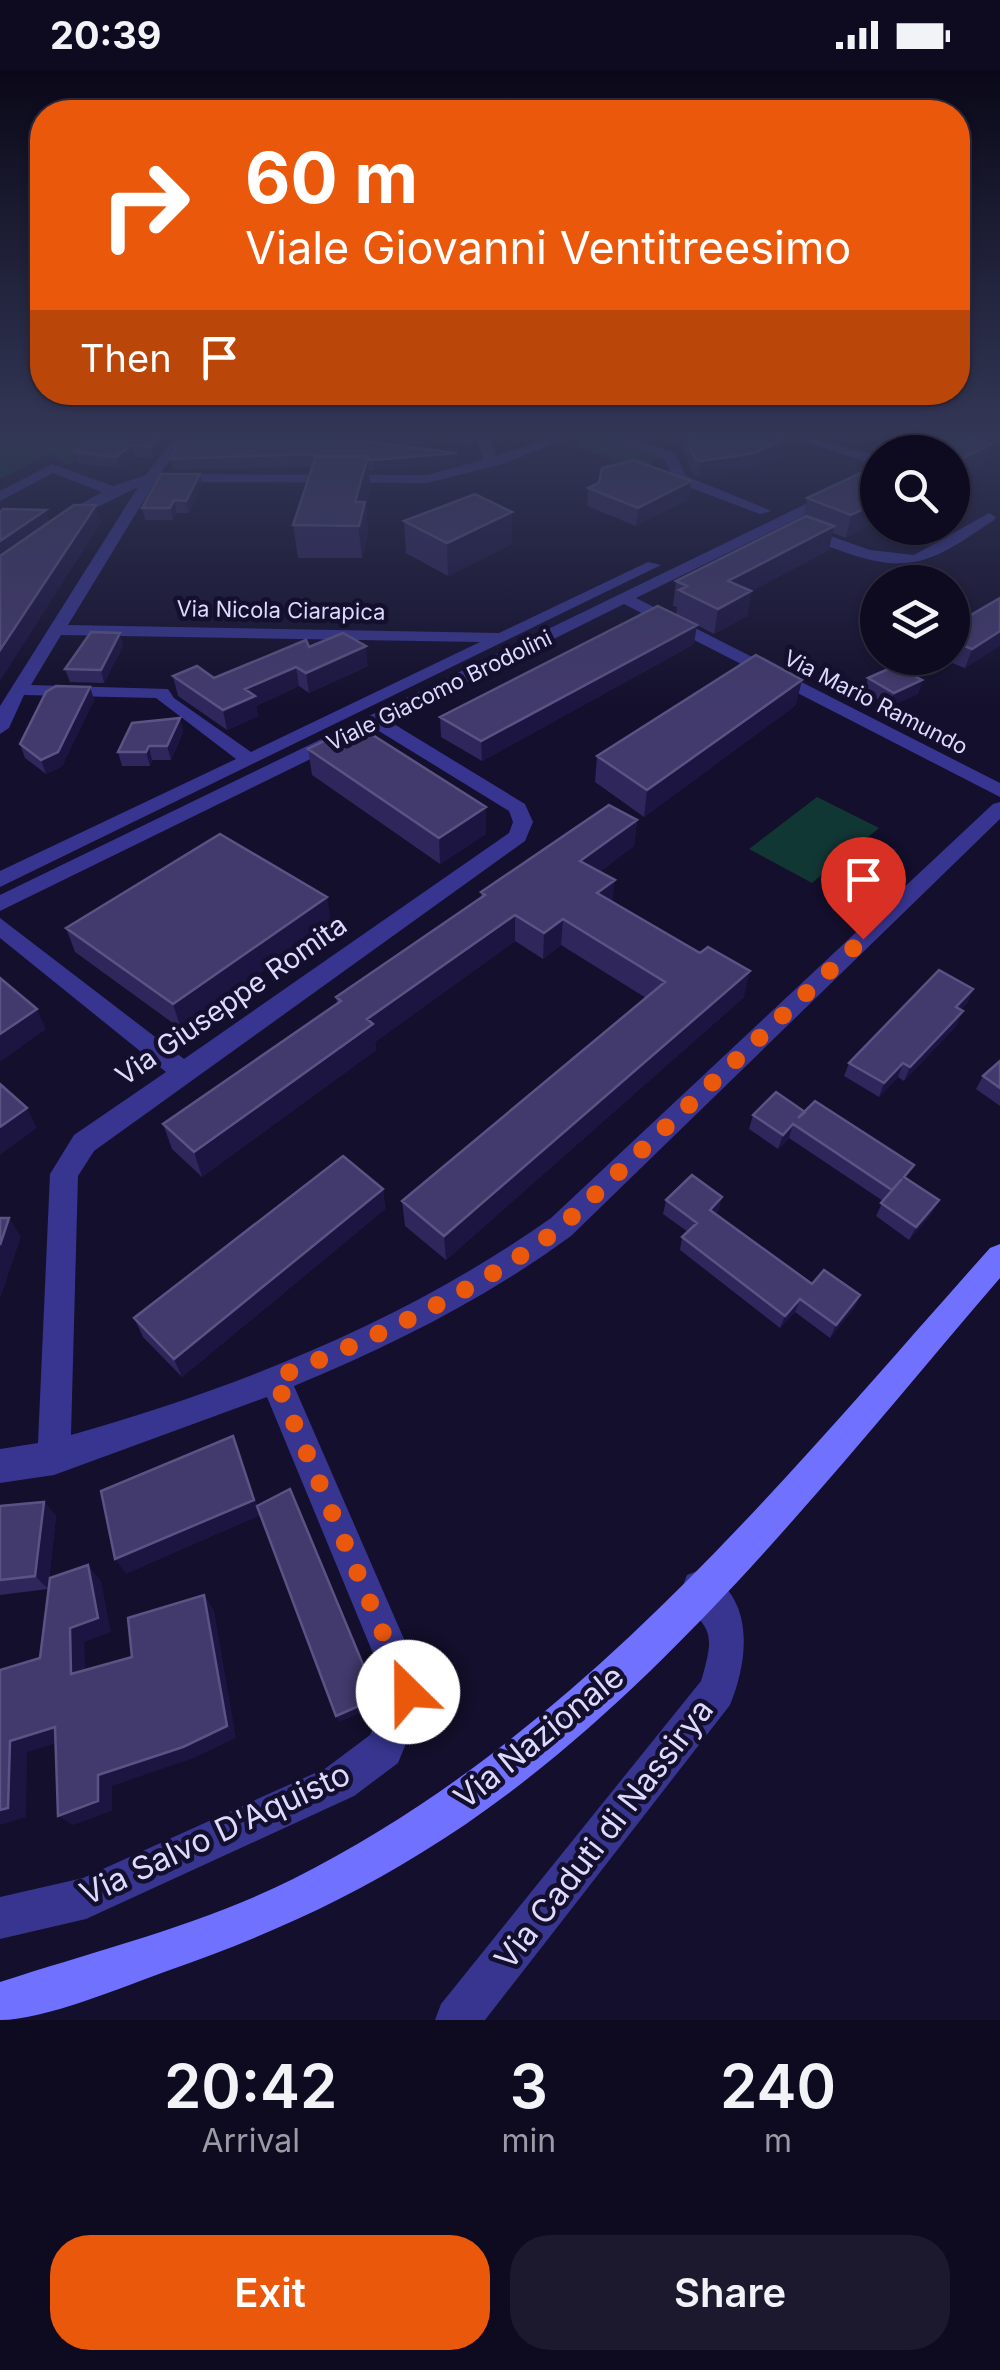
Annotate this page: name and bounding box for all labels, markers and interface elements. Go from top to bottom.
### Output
text: 20:39 [50,12,161,58]
text: 60 m [245,135,418,220]
icon: right [80,140,210,270]
text: Viale Giovanni Ventitreesimo [245,220,851,275]
icon: arrive [192,330,247,385]
text: Then [80,335,172,381]
map controls [860,435,970,675]
button: search [860,435,970,545]
button: layers [860,565,970,675]
street label: Via Nicola Ciarapica [176,595,386,625]
street label: Viale Giacomo Brodolini [322,624,556,756]
street label: Via Mario Ramundo [780,644,972,760]
pin [821,837,906,940]
icon: arrive [836,852,891,907]
street label: Via Giuseppe Romita [109,907,353,1093]
position arrow [356,1640,460,1744]
street label: Via Nazionale [446,1656,631,1817]
street label: Via Caduti di Nassirya [486,1691,721,1977]
street label: Via Salvo D'Aquisto [74,1754,356,1913]
text: 20:42 [164,2050,337,2122]
text: 3 [510,2050,548,2122]
text: 240 [720,2050,836,2122]
text: Arrival [201,2121,300,2160]
text: min [501,2121,556,2160]
text: m [764,2121,792,2160]
button: Exit [50,2235,490,2350]
button: Share [510,2235,950,2350]

